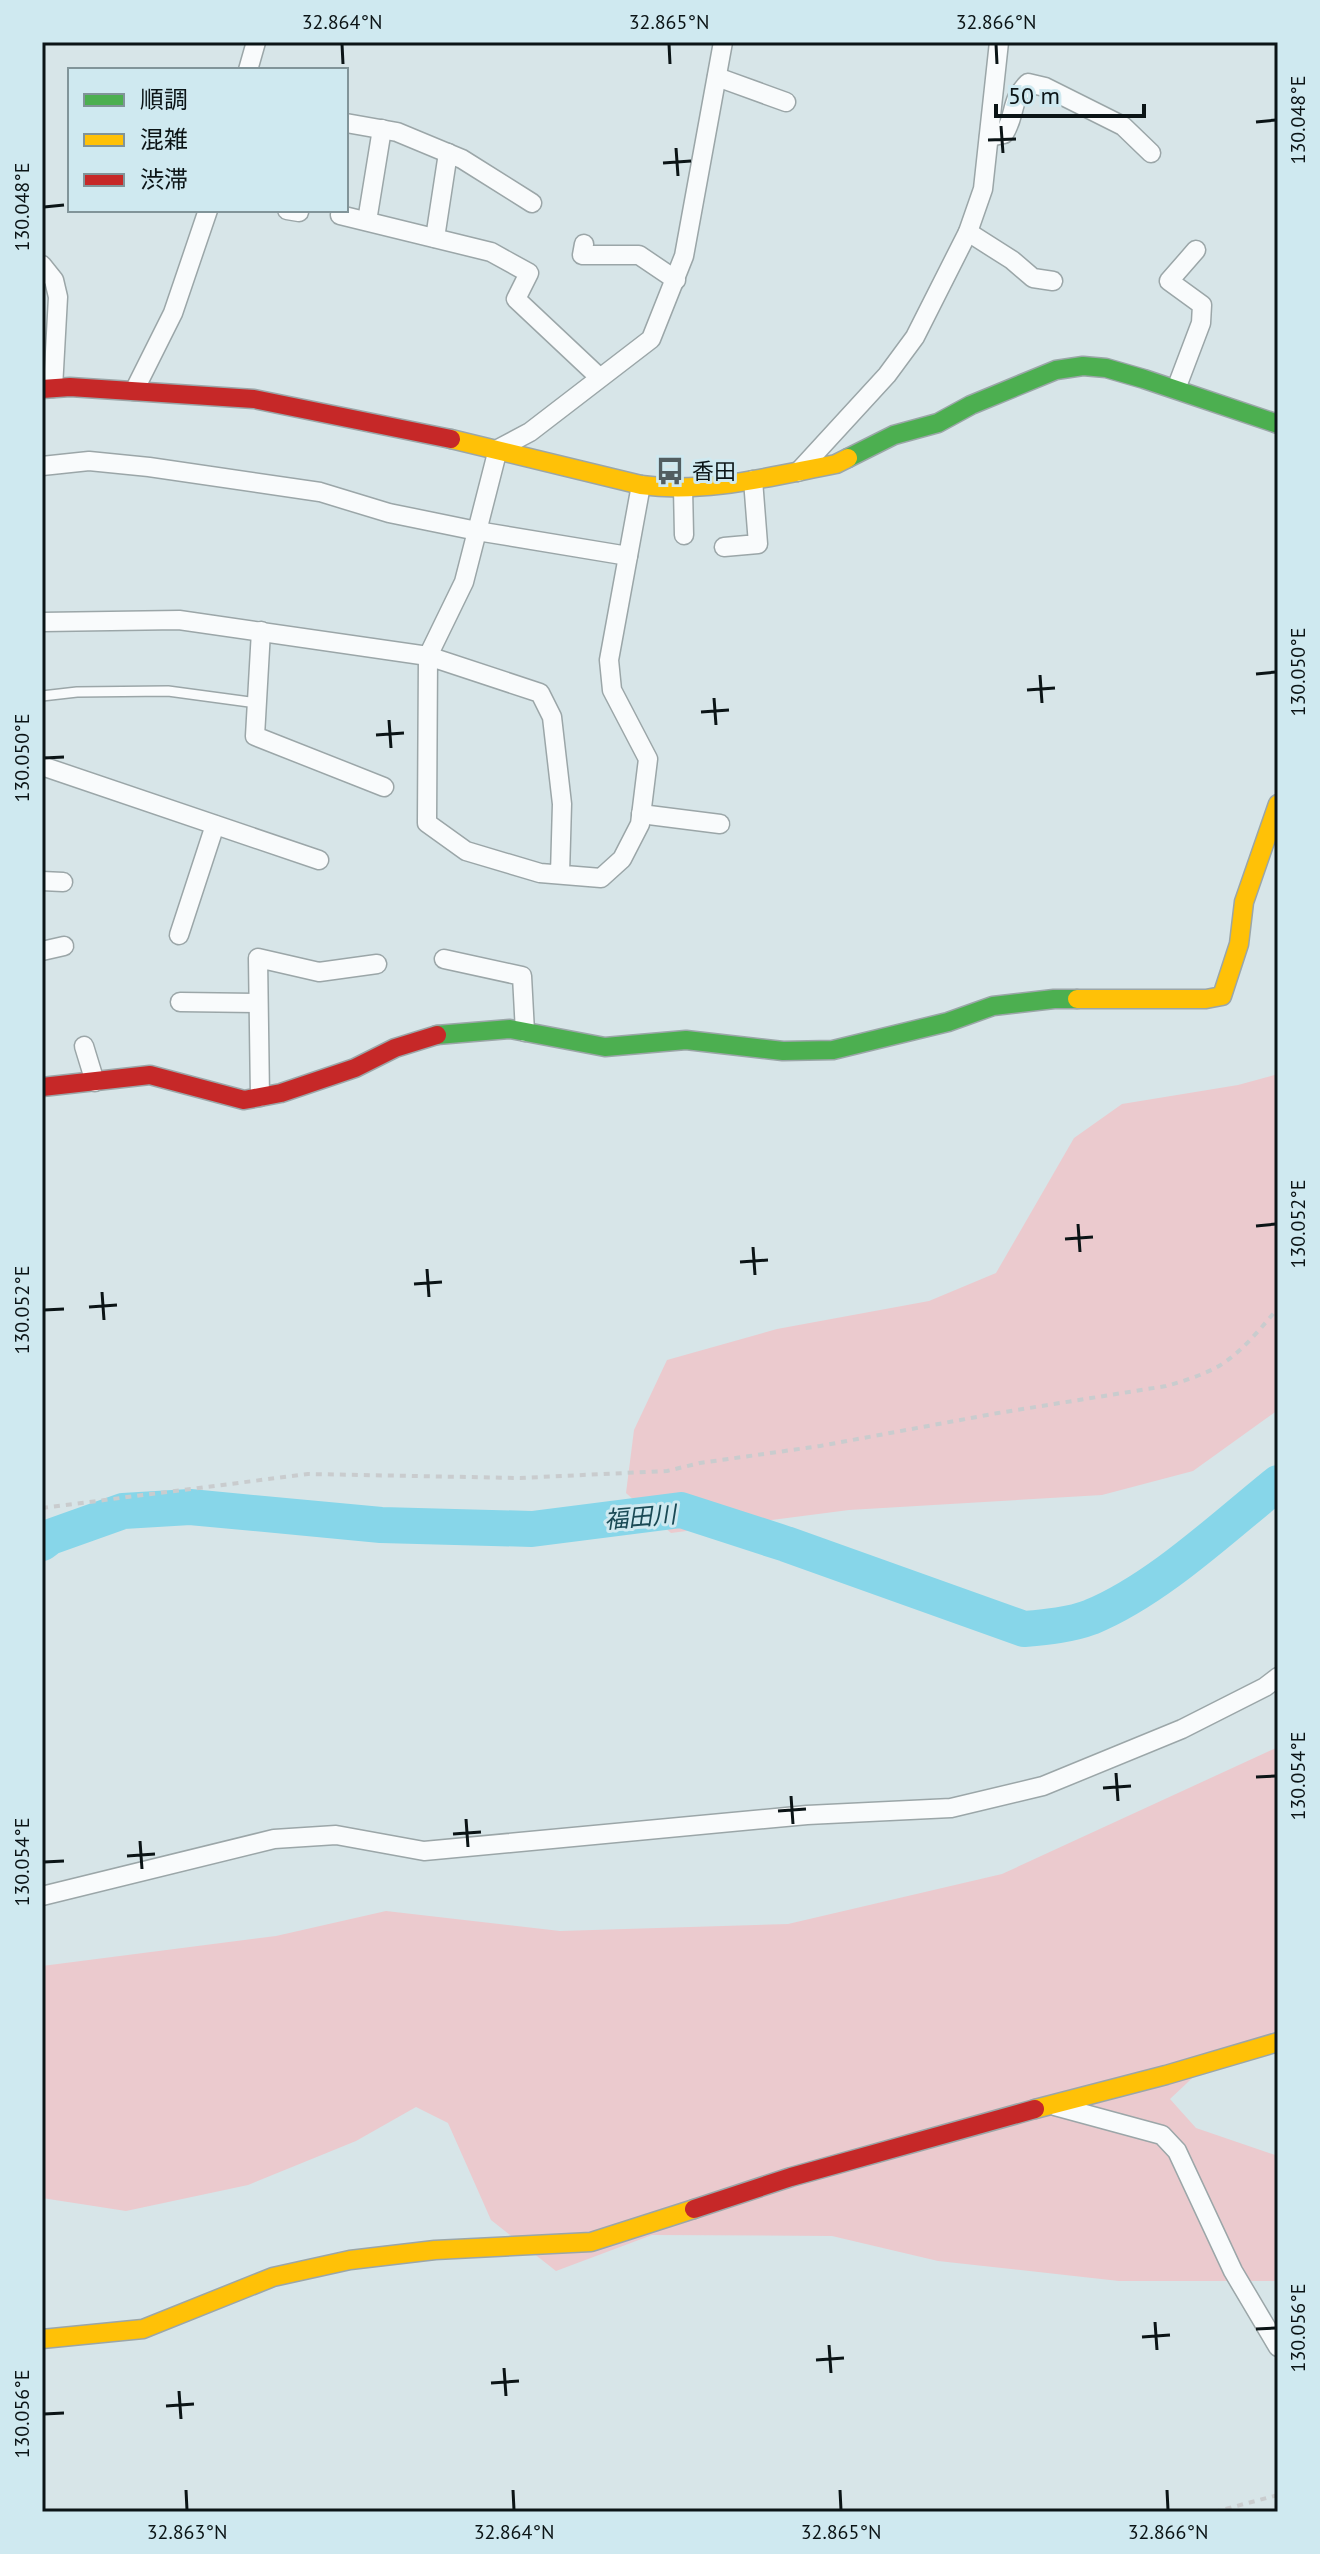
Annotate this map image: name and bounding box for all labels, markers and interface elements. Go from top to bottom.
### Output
text: 32.864°N [302,9,382,35]
text: 32.865°N [629,9,709,35]
text: 32.866°N [956,9,1036,35]
legend [68,68,348,212]
scale bar [996,68,1144,118]
text: 130.048°E [1285,76,1311,164]
text: 50 m [1008,80,1060,111]
text: 順調 [140,84,188,115]
text: 混雑 [140,124,188,155]
text: 130.048°E [9,163,35,251]
text: 渋滞 [140,164,188,195]
bus stop icon: 香田 [655,456,685,486]
place label: 香田 [692,457,736,485]
text: 130.050°E [1285,628,1311,716]
text: 130.050°E [9,714,35,802]
text: 130.052°E [1285,1180,1311,1268]
text: 130.052°E [9,1266,35,1354]
water label: 福田川 [603,1498,680,1536]
text: 130.054°E [1285,1732,1311,1820]
text: 130.054°E [9,1818,35,1906]
text: 130.056°E [1285,2284,1311,2372]
text: 130.056°E [9,2370,35,2458]
text: 32.863°N [147,2519,227,2545]
text: 32.864°N [474,2519,554,2545]
text: 32.865°N [801,2519,881,2545]
text: 32.866°N [1128,2519,1208,2545]

